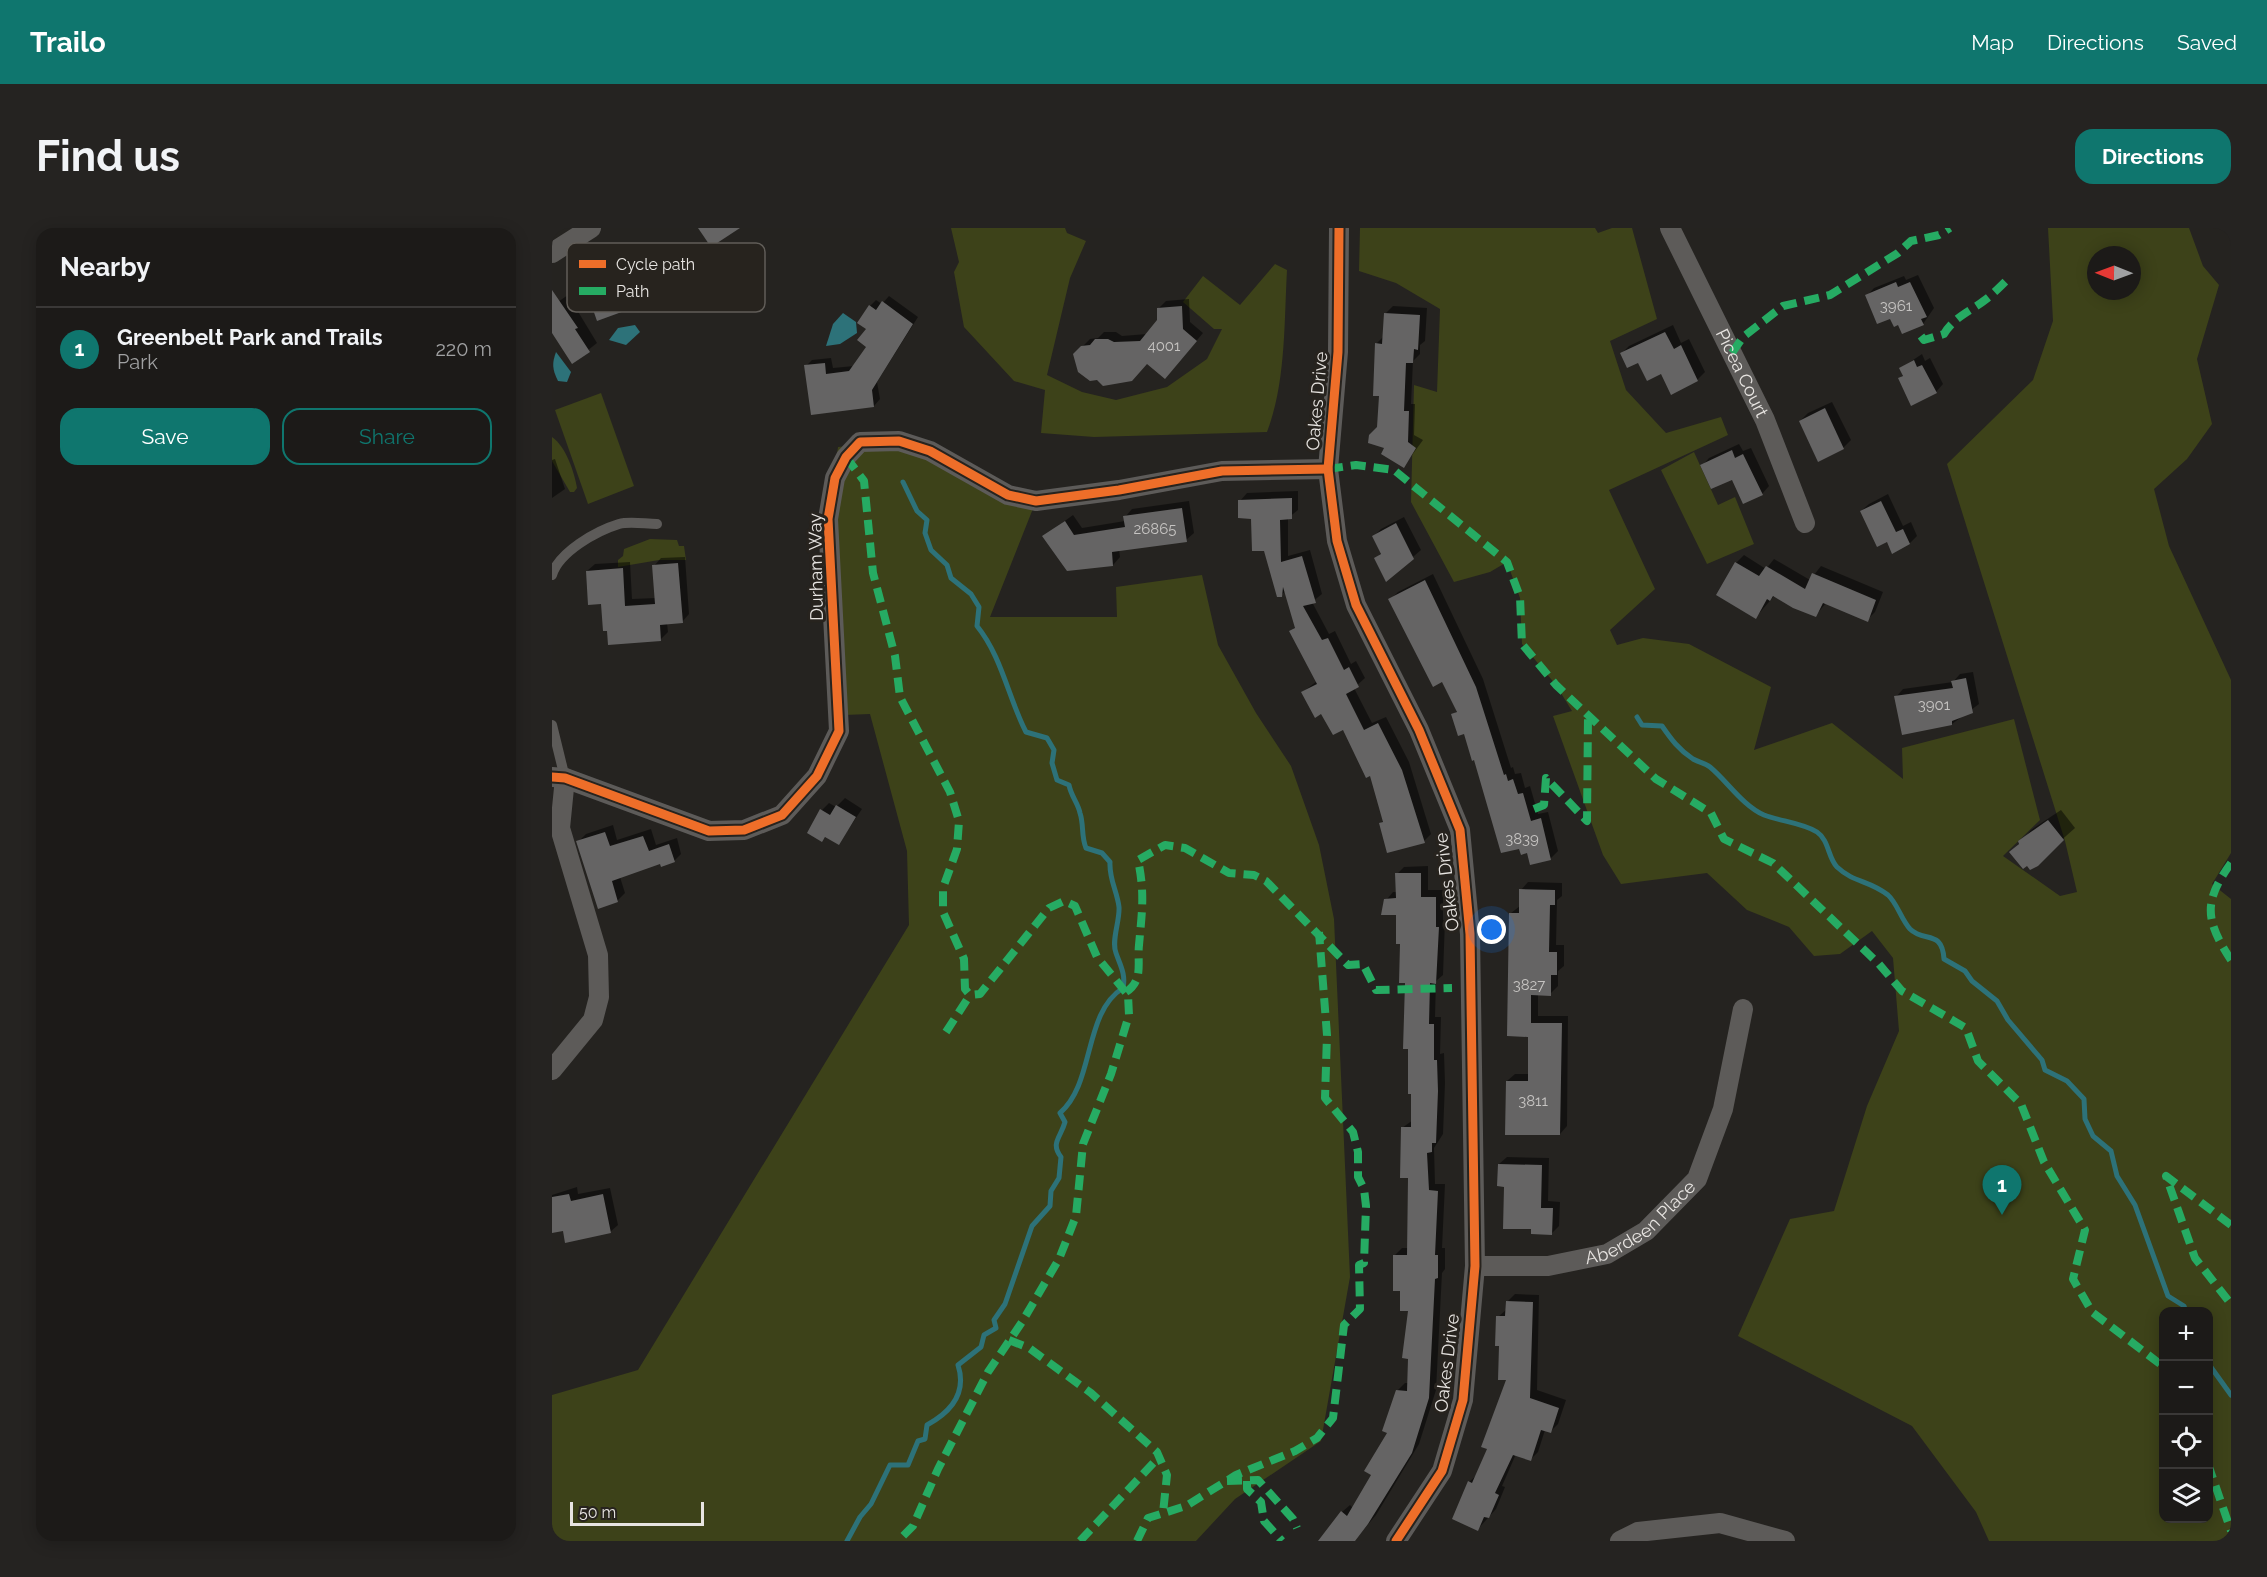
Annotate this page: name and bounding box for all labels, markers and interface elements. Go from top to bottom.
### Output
text: Trailo [30,26,106,59]
text: Map [1971,30,2014,55]
text: Directions [2047,30,2144,55]
text: Saved [2177,30,2237,55]
button: Directions [2075,129,2231,184]
text: Find us [36,132,180,181]
legend [567,243,765,312]
north arrow [2087,246,2141,300]
text: Nearby [60,252,150,282]
text: Cycle path [616,255,695,274]
text: Path [616,282,649,301]
house number: 3961 [1880,297,1913,315]
text: Greenbelt Park and Trails [117,324,383,350]
street label: Picea Court [1712,325,1773,421]
text: 1 [75,337,84,361]
text: 220 m [435,337,492,361]
house number: 4001 [1148,337,1181,355]
text: Park [117,350,158,374]
street label: Oakes Drive [1302,350,1331,451]
button: Save [60,408,270,465]
button: Share [282,408,492,465]
street label: Durham Way [804,513,827,621]
house number: 26865 [1134,520,1176,538]
house number: 3901 [1918,696,1951,714]
house number: 3839 [1505,830,1539,848]
street label: Oakes Drive [1430,831,1463,933]
your location [1477,915,1506,944]
house number: 3827 [1513,976,1545,994]
house number: 3811 [1518,1092,1548,1110]
pin: 1 [1982,1166,2022,1215]
street label: Aberdeen Place [1583,1176,1700,1268]
map controls [2159,1307,2213,1523]
button: + [2159,1307,2213,1361]
street label: Oakes Drive [1430,1312,1463,1413]
button: − [2159,1361,2213,1415]
button: locate [2159,1415,2213,1469]
button: layers [2159,1469,2213,1523]
scale bar [570,1499,704,1526]
text: 50 m [579,1503,616,1522]

